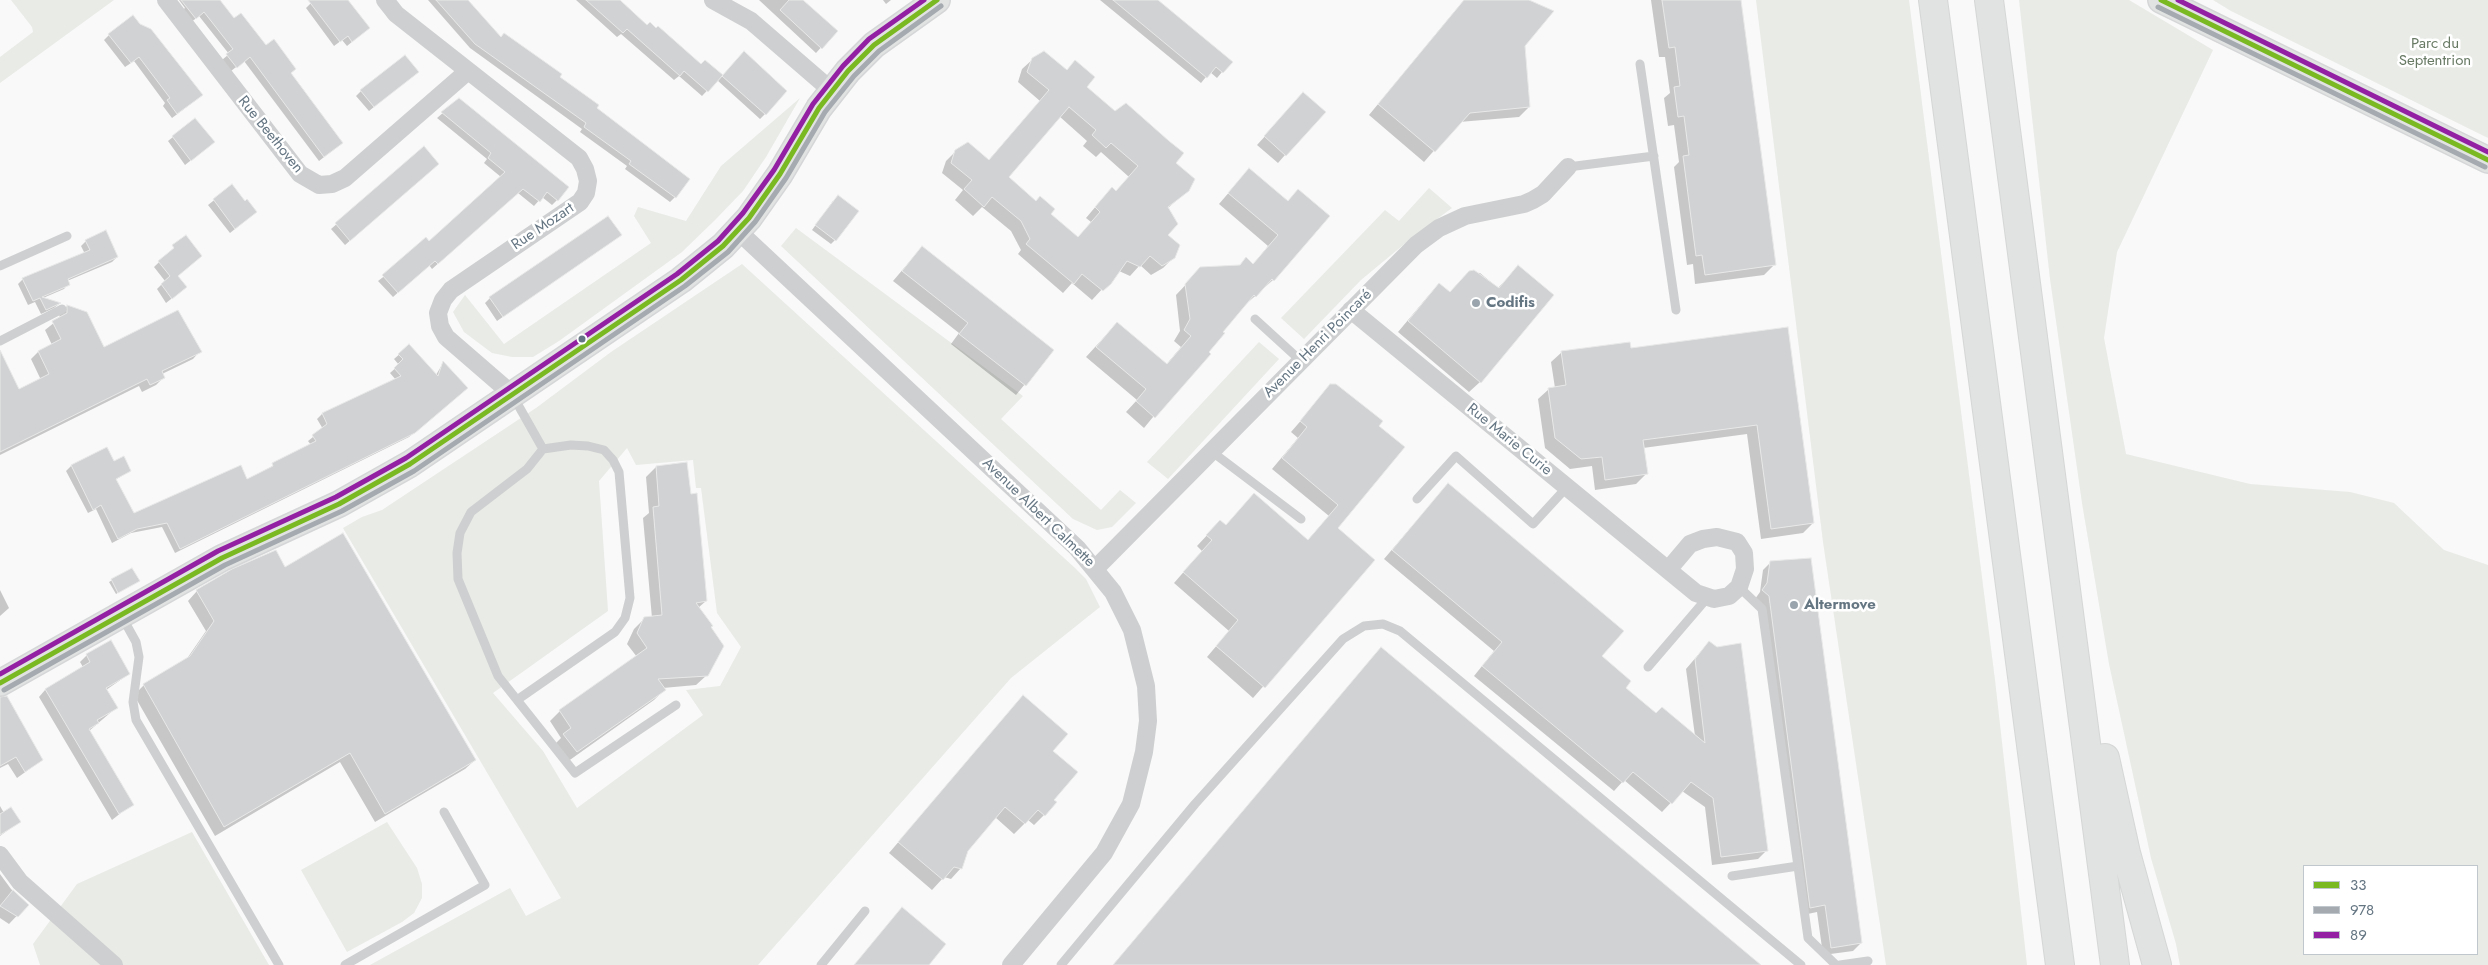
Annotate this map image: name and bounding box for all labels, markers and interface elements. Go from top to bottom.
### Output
park label: Parc du Septentrion [2399,35,2471,70]
street label: Rue Beethoven [234,93,306,177]
street label: Rue Mozart [508,200,578,254]
street label: Avenue Henri Poincaré [1260,286,1376,402]
place label: Codifis [1486,294,1535,312]
marker: Codifis [1470,297,1482,309]
unlabelled marker [577,334,587,344]
street label: Rue Marie Curie [1463,400,1555,480]
street label: Avenue Albert Calmette [978,455,1098,571]
place label: Altermove [1804,596,1876,614]
marker: Altermove [1788,599,1800,611]
legend [2303,865,2478,955]
text: 33 [2350,874,2366,896]
text: 978 [2350,899,2374,921]
text: 89 [2350,924,2367,946]

